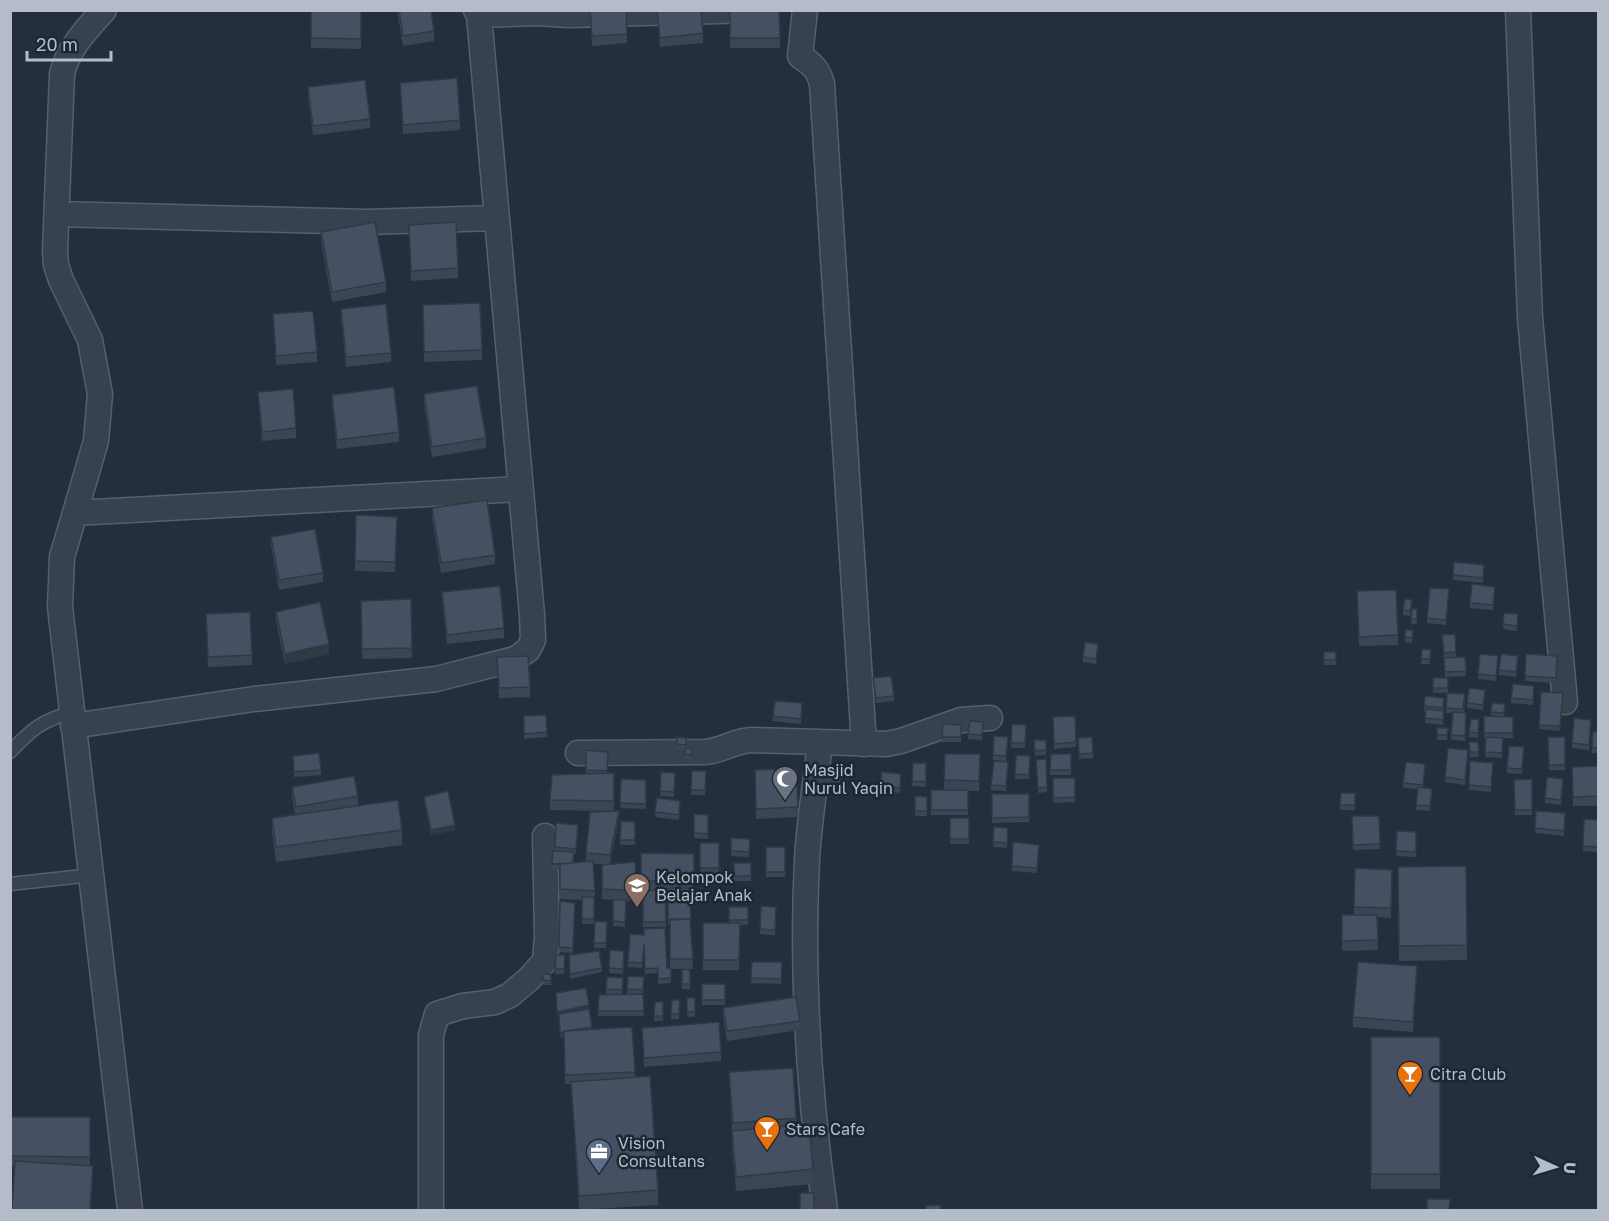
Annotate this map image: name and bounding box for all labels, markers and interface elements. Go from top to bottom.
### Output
scale bar [27,24,111,62]
text: 20 m [36,33,78,55]
place label: Masjid Nurul Yaqin [804,760,893,798]
mosque icon: Masjid Nurul Yaqin [770,764,800,802]
place label: Kelompok Belajar Anak [656,867,752,905]
school or university icon: Kelompok Belajar Anak [622,871,652,909]
bar icon: Citra Club [1395,1059,1425,1097]
place label: Citra Club [1430,1064,1506,1084]
bar icon: Stars Cafe [752,1114,782,1152]
place label: Stars Cafe [786,1119,865,1139]
place label: Vision Consultans [618,1133,705,1171]
office icon: Vision Consultans [584,1137,614,1175]
north arrow [1525,1137,1585,1197]
text: U [1560,1162,1580,1175]

